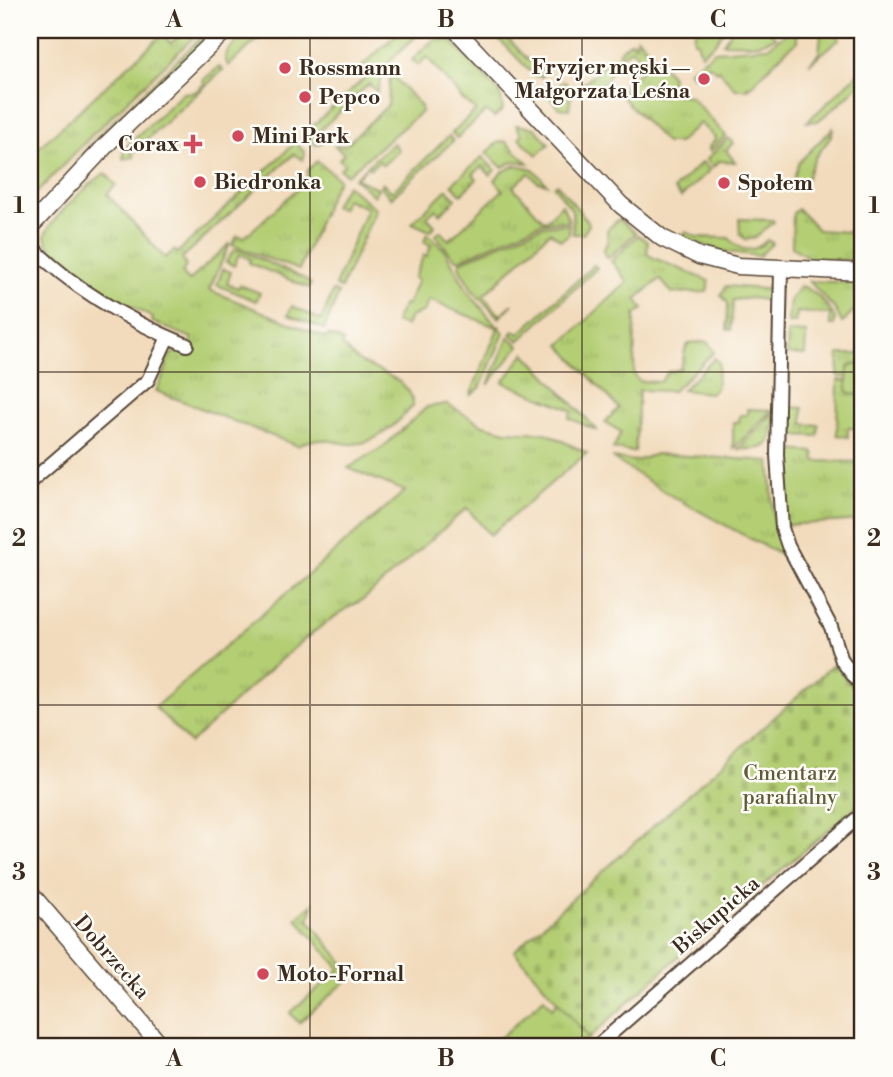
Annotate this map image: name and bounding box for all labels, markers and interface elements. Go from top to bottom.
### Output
text: A [165,6,183,34]
text: B [437,6,455,34]
text: C [710,6,726,34]
place label: Fryzjer męski — Małgorzata Leśna [514,55,691,105]
place label: Rossmann [299,56,401,82]
marker: Rossmann [277,60,293,76]
marker: Fryzjer męski — Małgorzata Leśna [696,71,712,87]
place label: Pepco [319,85,380,111]
marker: Pepco [297,89,313,105]
place label: Mini Park [252,124,350,150]
marker: Mini Park [230,128,246,144]
place label: Corax [118,132,180,158]
marker: Corax [185,136,201,152]
place label: Biedronka [214,170,322,196]
place label: Społem [738,171,813,197]
marker: Biedronka [192,174,208,190]
marker: Społem [716,175,732,191]
text: 1 [13,192,25,220]
text: 1 [868,192,880,220]
text: 2 [12,525,26,553]
text: 2 [867,525,881,553]
park label: Cmentarz parafialny [743,761,838,811]
text: 3 [12,859,26,887]
text: 3 [867,859,881,887]
street label: Biskupicka [667,871,766,961]
street label: Dobrzecka [68,910,155,1005]
place label: Moto-Fornal [277,962,404,988]
marker: Moto-Fornal [255,966,271,982]
text: A [165,1045,183,1073]
text: B [437,1045,455,1073]
text: C [710,1045,726,1073]

